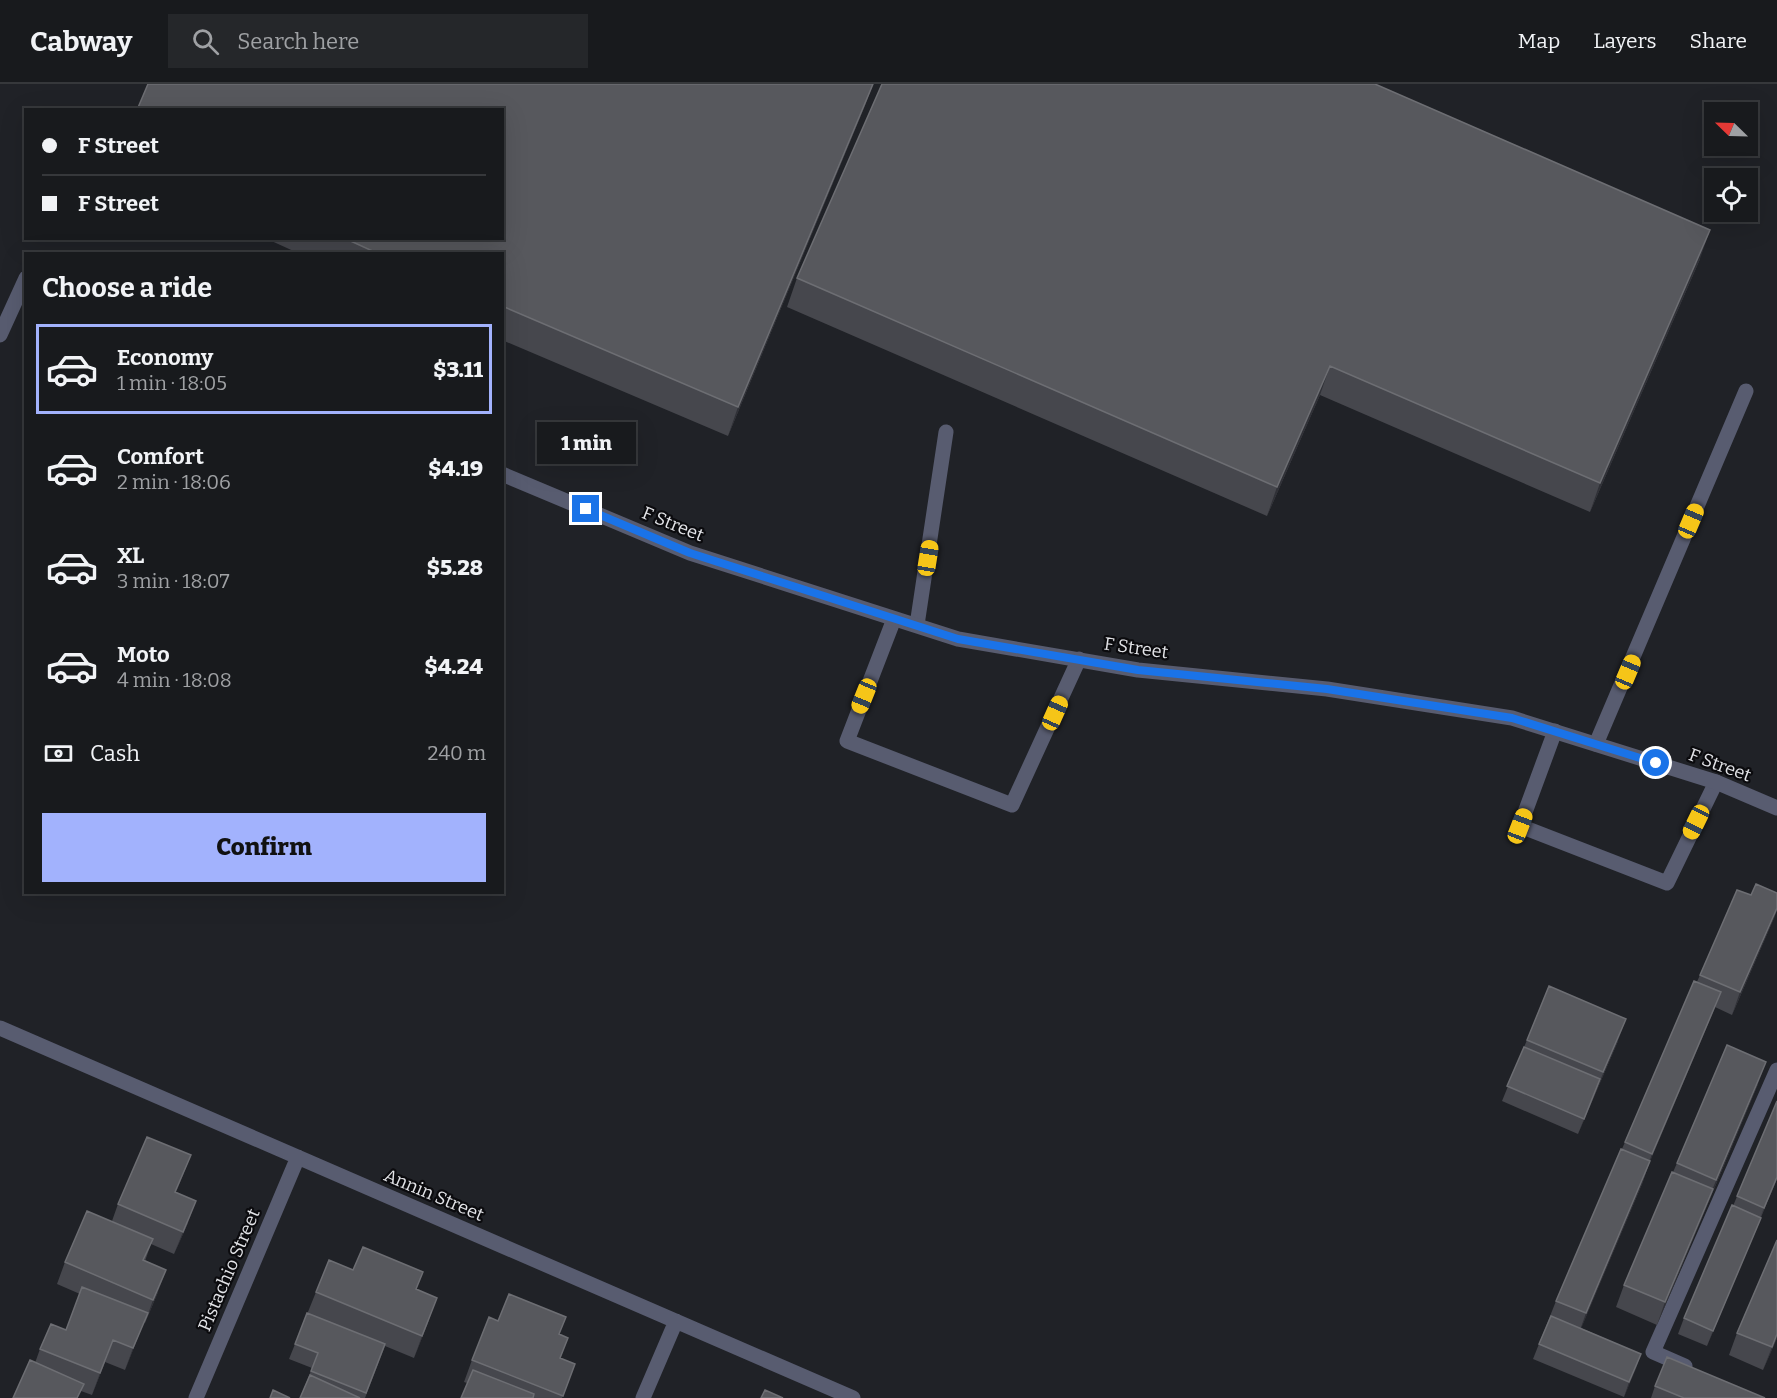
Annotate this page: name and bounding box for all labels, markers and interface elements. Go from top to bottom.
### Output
search box [168,14,588,68]
text: Cabway [30,25,132,58]
icon: search [189,25,222,58]
text: Search here [237,28,359,55]
text: Map [1518,28,1560,54]
text: Layers [1593,28,1657,54]
text: Share [1690,28,1747,54]
north arrow [1704,102,1758,156]
map controls [1704,102,1758,222]
text: F Street [78,132,159,159]
button: locate [1704,168,1758,222]
text: F Street [78,190,159,217]
text: Choose a ride [42,272,212,304]
icon: car [45,342,99,396]
text: Economy [117,344,213,371]
text: $3.11 [433,356,483,383]
text: 1 min · 18:05 [117,371,227,395]
callout: 1 min [536,422,636,464]
text: 1 min [561,431,612,455]
icon: car [45,441,99,495]
text: Comfort [117,443,204,470]
text: $4.19 [428,455,483,482]
text: 2 min · 18:06 [117,470,231,494]
route end [572,495,599,522]
car [1676,501,1706,541]
street label: F Street [639,502,708,546]
car [916,539,940,577]
icon: car [45,540,99,594]
text: XL [117,542,144,569]
text: $5.28 [427,554,483,581]
text: 3 min · 18:07 [117,569,230,593]
street label: F Street [1102,633,1170,663]
icon: car [45,639,99,693]
text: Moto [117,641,170,668]
car [1613,652,1643,692]
text: $4.24 [425,653,483,680]
text: 4 min · 18:08 [117,668,232,692]
car [849,676,879,716]
car [1039,693,1071,733]
icon: cash [42,737,75,770]
text: Cash [90,740,140,767]
text: 240 m [428,741,486,765]
street label: F Street [1686,744,1755,787]
route start [1642,749,1669,776]
car [1680,802,1712,842]
car [1505,806,1535,846]
button: Confirm [42,813,486,882]
street label: Annin Street [381,1164,488,1226]
street label: Pistachio Street [193,1205,265,1335]

